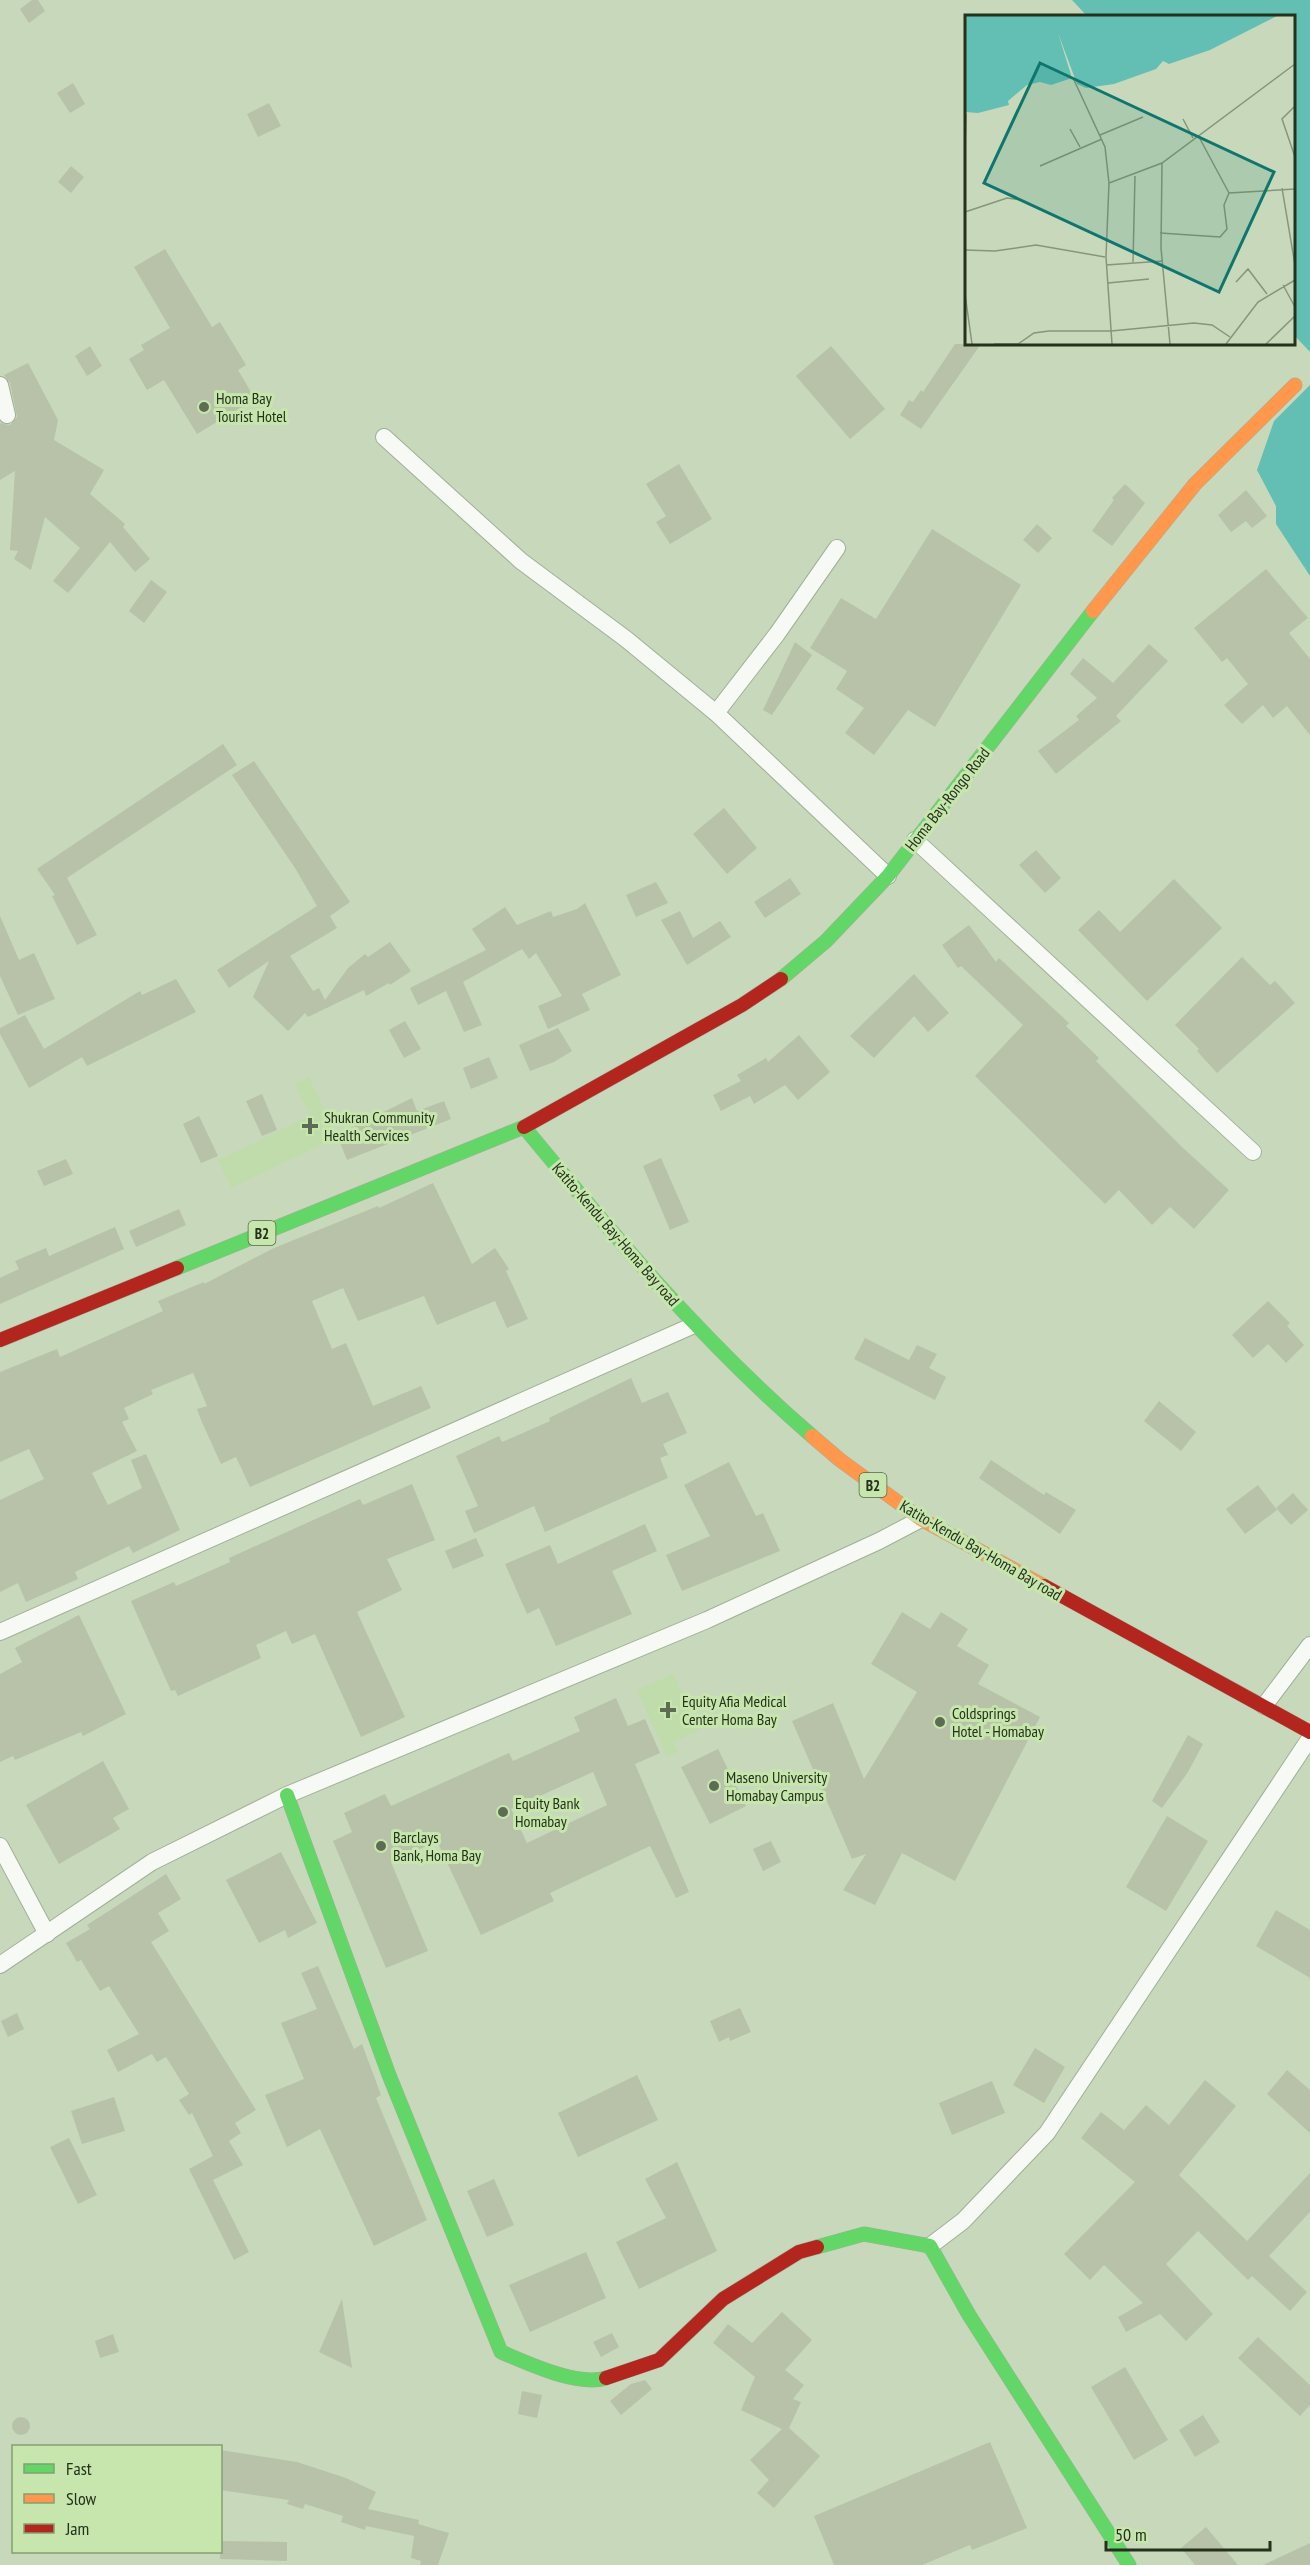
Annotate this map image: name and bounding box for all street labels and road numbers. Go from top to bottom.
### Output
street label: Homa Bay-Rongo Road [900,743,994,855]
street label: Katito-Kendu Bay-Homa Bay road [548,1158,684,1310]
road number: B2 [248,1221,276,1245]
road number: B2 [860,1473,886,1497]
street label: Katito-Kendu Bay-Homa Bay road [896,1495,1066,1605]

